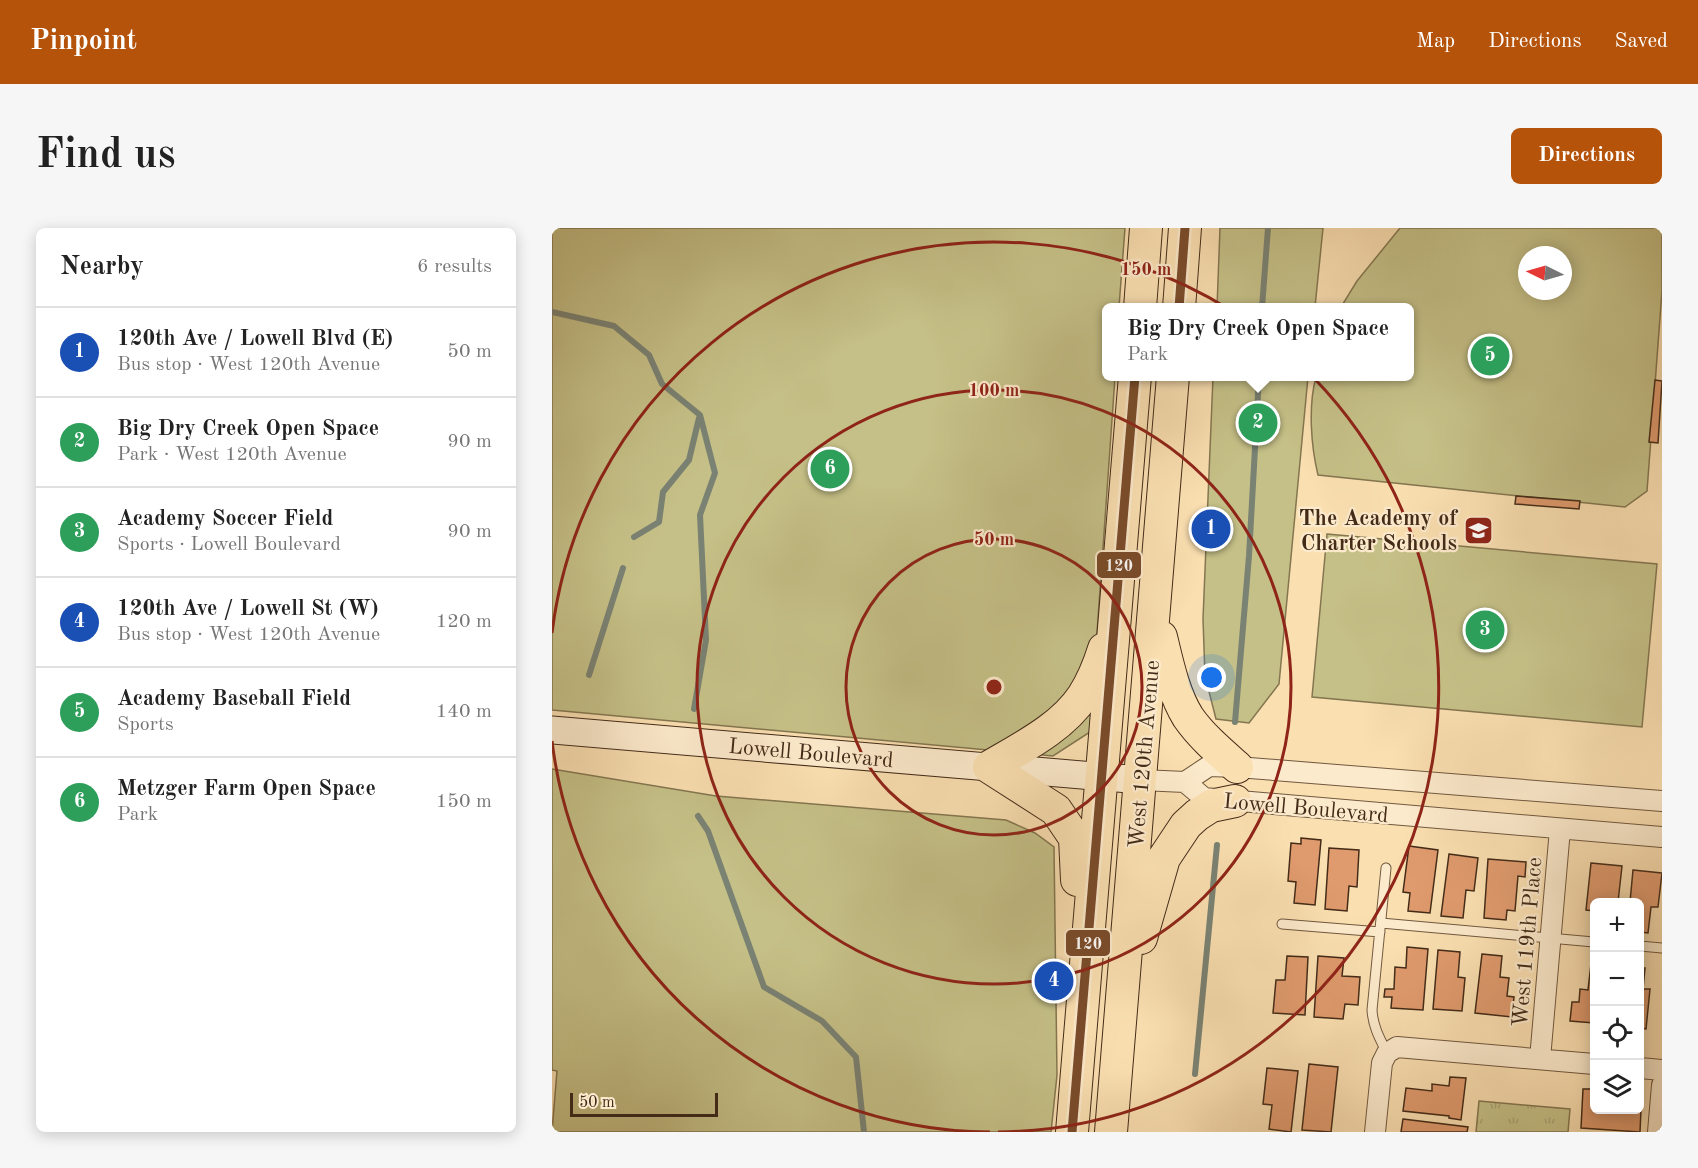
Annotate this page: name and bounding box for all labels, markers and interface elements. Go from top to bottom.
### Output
text: Pinpoint [30,28,137,56]
text: Map [1416,31,1455,52]
text: Directions [1488,31,1582,52]
text: Saved [1615,31,1668,52]
button: Directions [1511,128,1662,184]
text: Find us [36,135,175,177]
north arrow [1518,246,1572,300]
text: Nearby [60,254,144,280]
text: 6 results [417,257,492,277]
text: 150 m [1121,261,1171,279]
popup [1102,303,1414,381]
text: Big Dry Creek Open Space [1127,318,1389,340]
text: 120th Ave / Lowell Blvd (E) [117,328,393,350]
pin: 5 [1470,334,1510,378]
text: 1 [74,342,85,362]
text: 50 m [447,342,492,362]
text: Park [1127,345,1168,365]
text: Bus stop · West 120th Avenue [117,355,380,375]
text: 100 m [969,382,1019,400]
pin: 2 [1238,400,1278,446]
text: Big Dry Creek Open Space [117,418,379,440]
text: 2 [74,432,85,452]
text: 90 m [447,432,492,452]
text: Park · West 120th Avenue [117,445,347,465]
pin: 6 [810,446,850,492]
pin: 1 [1192,506,1230,552]
text: Academy Soccer Field [117,508,333,530]
place label: The Academy of Charter Schools [1299,508,1458,555]
school or university icon: The Academy of Charter Schools [1462,514,1494,546]
text: 3 [74,522,85,542]
text: 90 m [447,522,492,542]
text: 50 m [974,531,1014,549]
text: Sports · Lowell Boulevard [117,535,341,555]
line badge: 120 [1096,551,1142,579]
text: 120 [1105,559,1133,575]
text: 120th Ave / Lowell St (W) [117,598,379,620]
pin: 3 [1466,608,1504,652]
text: 4 [74,612,85,632]
text: 120 m [436,612,492,632]
text: Bus stop · West 120th Avenue [117,625,380,645]
street label: West 120th Avenue [1126,659,1164,849]
your location [1197,663,1226,692]
centre of rings [984,677,1004,697]
text: Academy Baseball Field [117,688,351,710]
text: 5 [74,702,85,722]
text: 140 m [436,702,492,722]
text: Sports [117,715,174,735]
street label: Lowell Boulevard [727,736,894,772]
text: Metzger Farm Open Space [117,778,376,800]
street label: Lowell Boulevard [1222,791,1389,827]
text: 6 [74,792,85,812]
text: 150 m [436,792,492,812]
text: Park [117,805,158,825]
street label: West 119th Place [1510,856,1546,1028]
map controls [1590,898,1644,1114]
button: + [1590,898,1644,952]
line badge: 120 [1065,929,1111,957]
text: 120 [1074,937,1102,953]
button: − [1590,952,1644,1006]
pin: 4 [1034,958,1074,1004]
button: locate [1590,1006,1644,1060]
button: layers [1590,1060,1644,1114]
scale bar [570,1090,718,1118]
text: 50 m [579,1095,615,1111]

